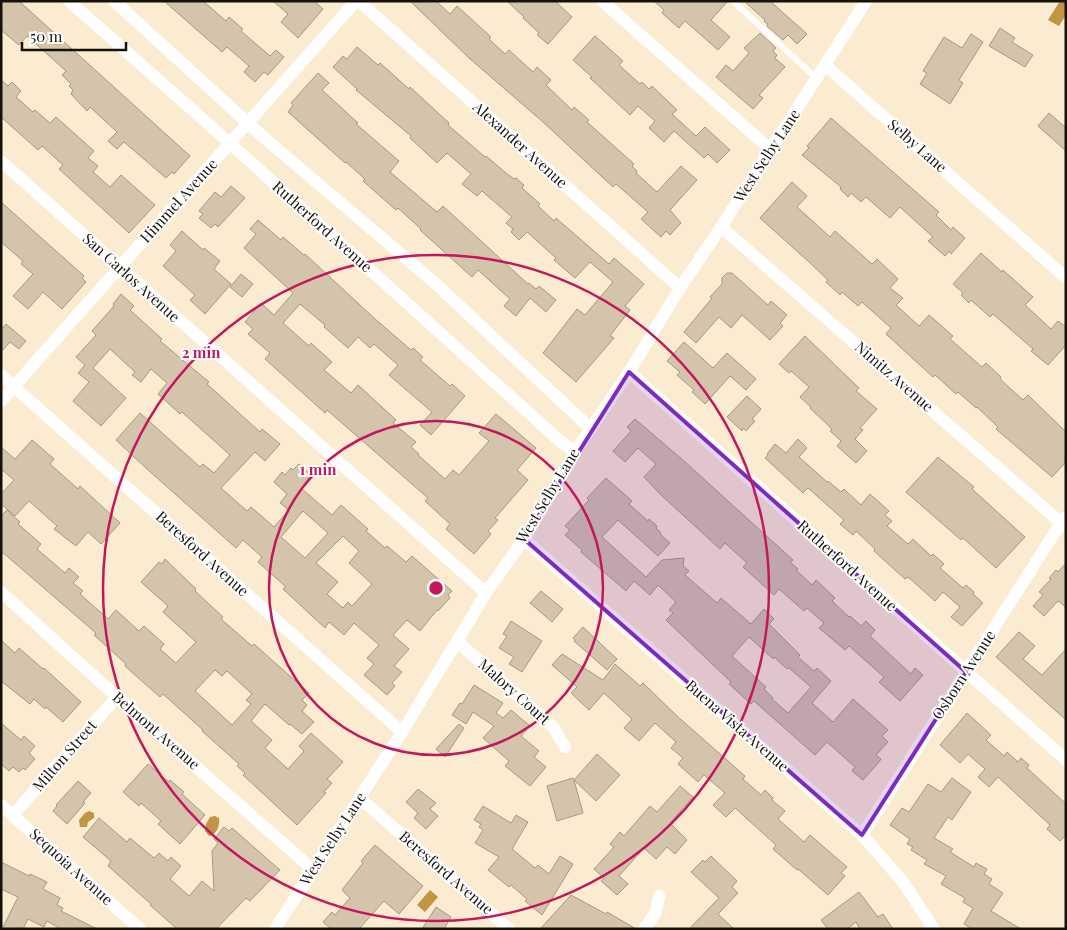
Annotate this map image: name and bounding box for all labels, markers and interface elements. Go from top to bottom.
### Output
scale bar [22,20,126,52]
text: 50 m [30,26,63,46]
street label: Alexander Avenue [468,96,572,192]
street label: West Selby Lane [728,105,804,207]
street label: Selby Lane [884,114,951,176]
street label: Himmel Avenue [135,154,221,247]
street label: Rutherford Avenue [269,176,377,276]
street label: San Carlos Avenue [79,228,185,326]
street label: Nimitz Avenue [851,337,938,416]
text: 2 min [182,342,221,362]
street label: West Selby Lane [510,444,583,548]
text: 1 min [300,459,337,479]
street label: Beresford Avenue [152,506,253,600]
street label: Rutherford Avenue [794,515,902,615]
centre of rings [427,579,445,597]
street label: Osborn Avenue [927,626,1000,723]
street label: Malory Court [475,654,555,729]
street label: Buena Vista Avenue [682,675,793,776]
street label: Belmont Avenue [109,687,205,774]
street label: Milton Street [28,715,101,795]
street label: West Selby Lane [294,788,370,890]
street label: Sequoia Avenue [26,824,118,909]
street label: Beresford Avenue [395,826,498,919]

